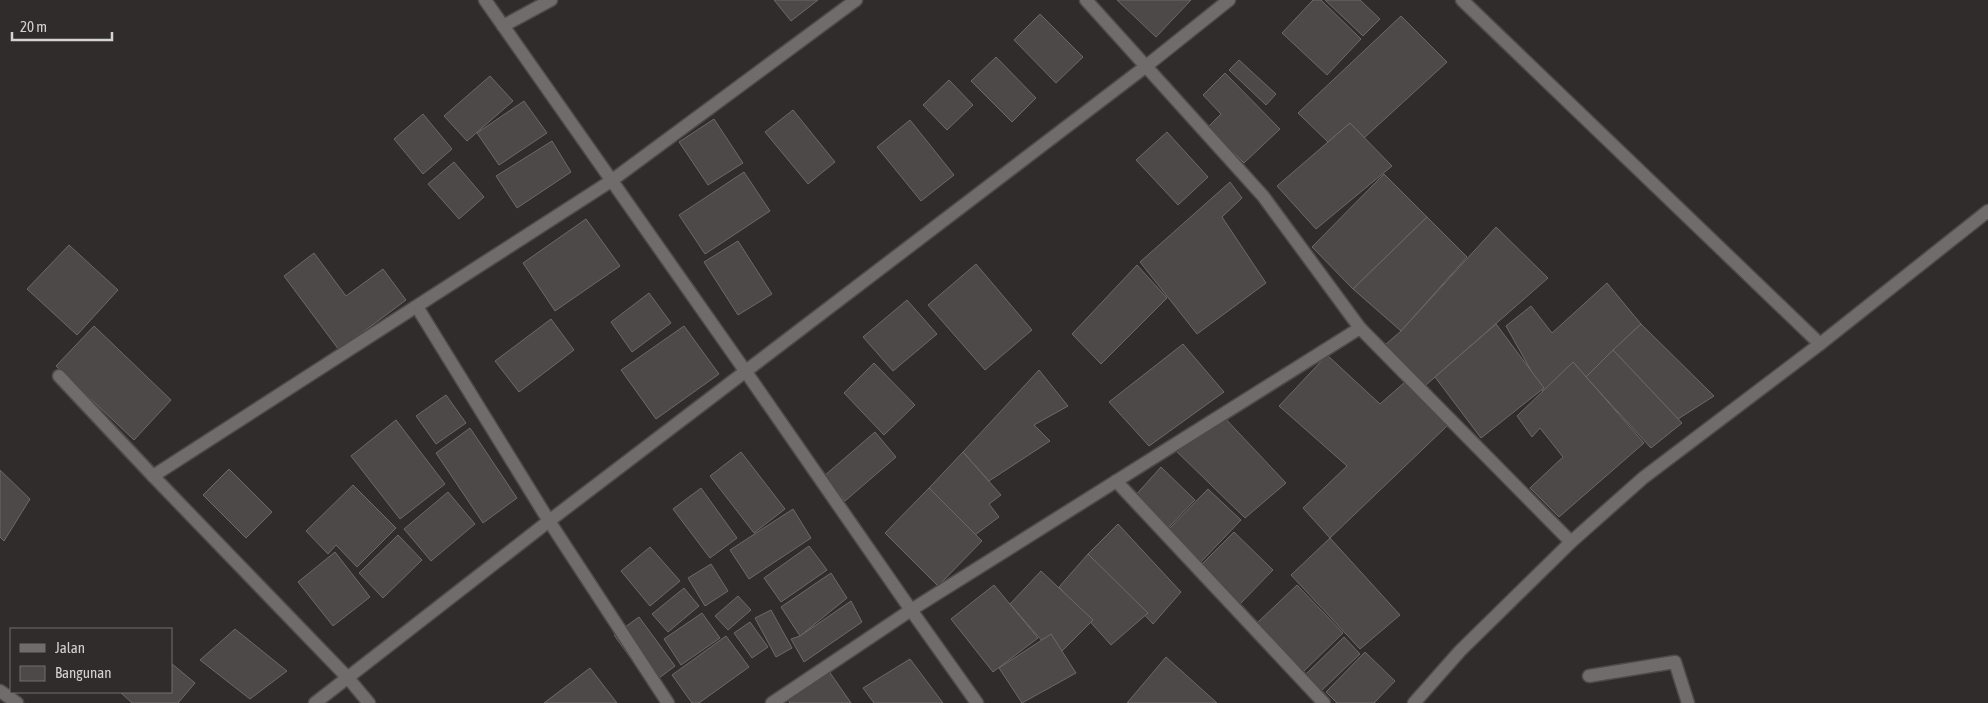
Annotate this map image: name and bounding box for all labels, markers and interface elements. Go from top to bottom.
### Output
scale bar [12,10,112,42]
text: 20 m [20,18,47,35]
legend [10,628,172,693]
text: Jalan [55,639,85,656]
text: Bangunan [55,664,112,681]

